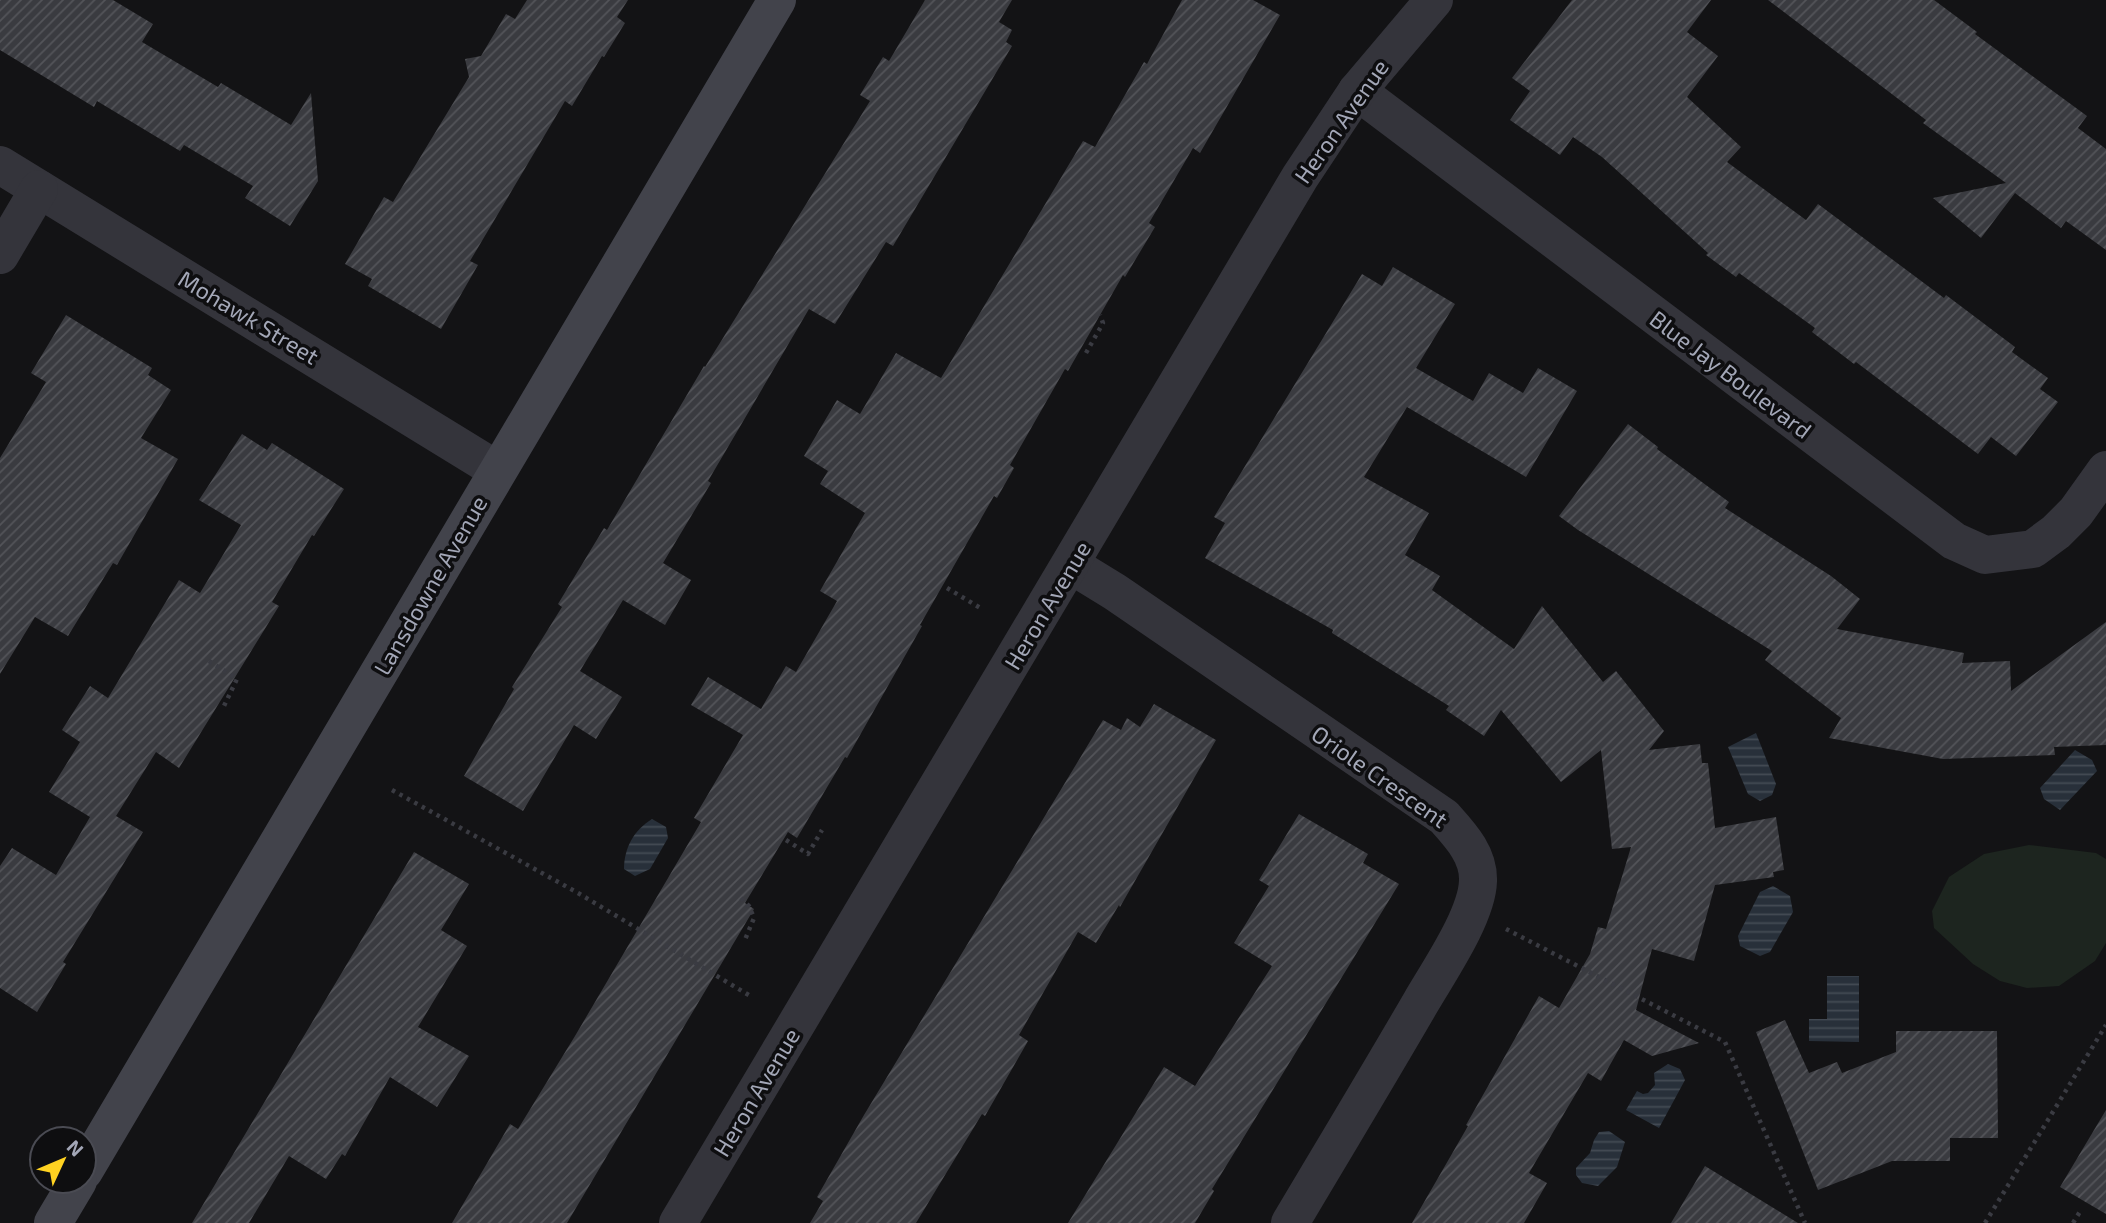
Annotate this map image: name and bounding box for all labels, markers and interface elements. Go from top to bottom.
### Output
street label: Heron Avenue [1288,54,1394,188]
street label: Mohawk Street [174,264,324,370]
street label: Blue Jay Boulevard [1645,304,1817,444]
street label: Lansdowne Avenue [367,491,493,679]
street label: Heron Avenue [998,536,1096,674]
street label: Oriole Crescent [1307,719,1453,833]
street label: Heron Avenue [707,1023,805,1161]
north arrow [28,1125,98,1195]
text: N [63,1135,89,1161]

